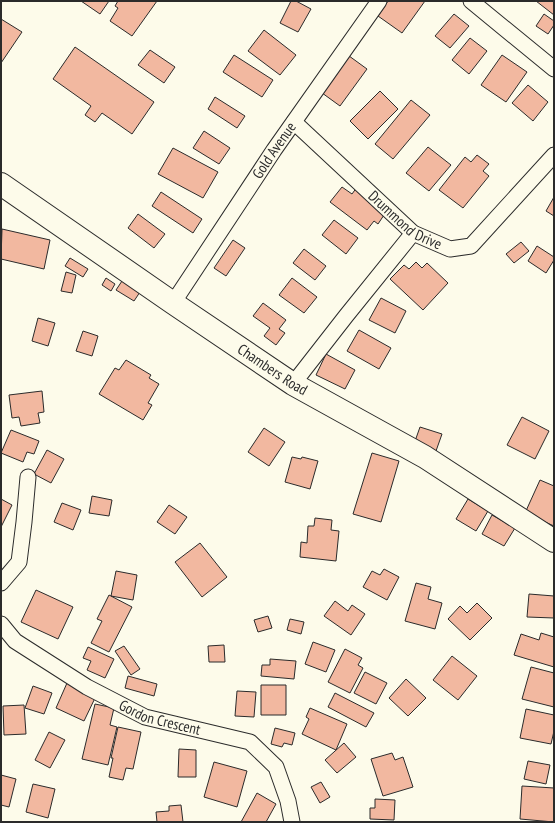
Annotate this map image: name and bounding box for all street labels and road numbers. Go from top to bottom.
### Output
street label: Gold Avenue [248,118,300,182]
street label: Drummond Drive [365,186,445,253]
street label: Chambers Road [234,339,311,399]
street label: Gordon Crescent [116,695,202,739]

